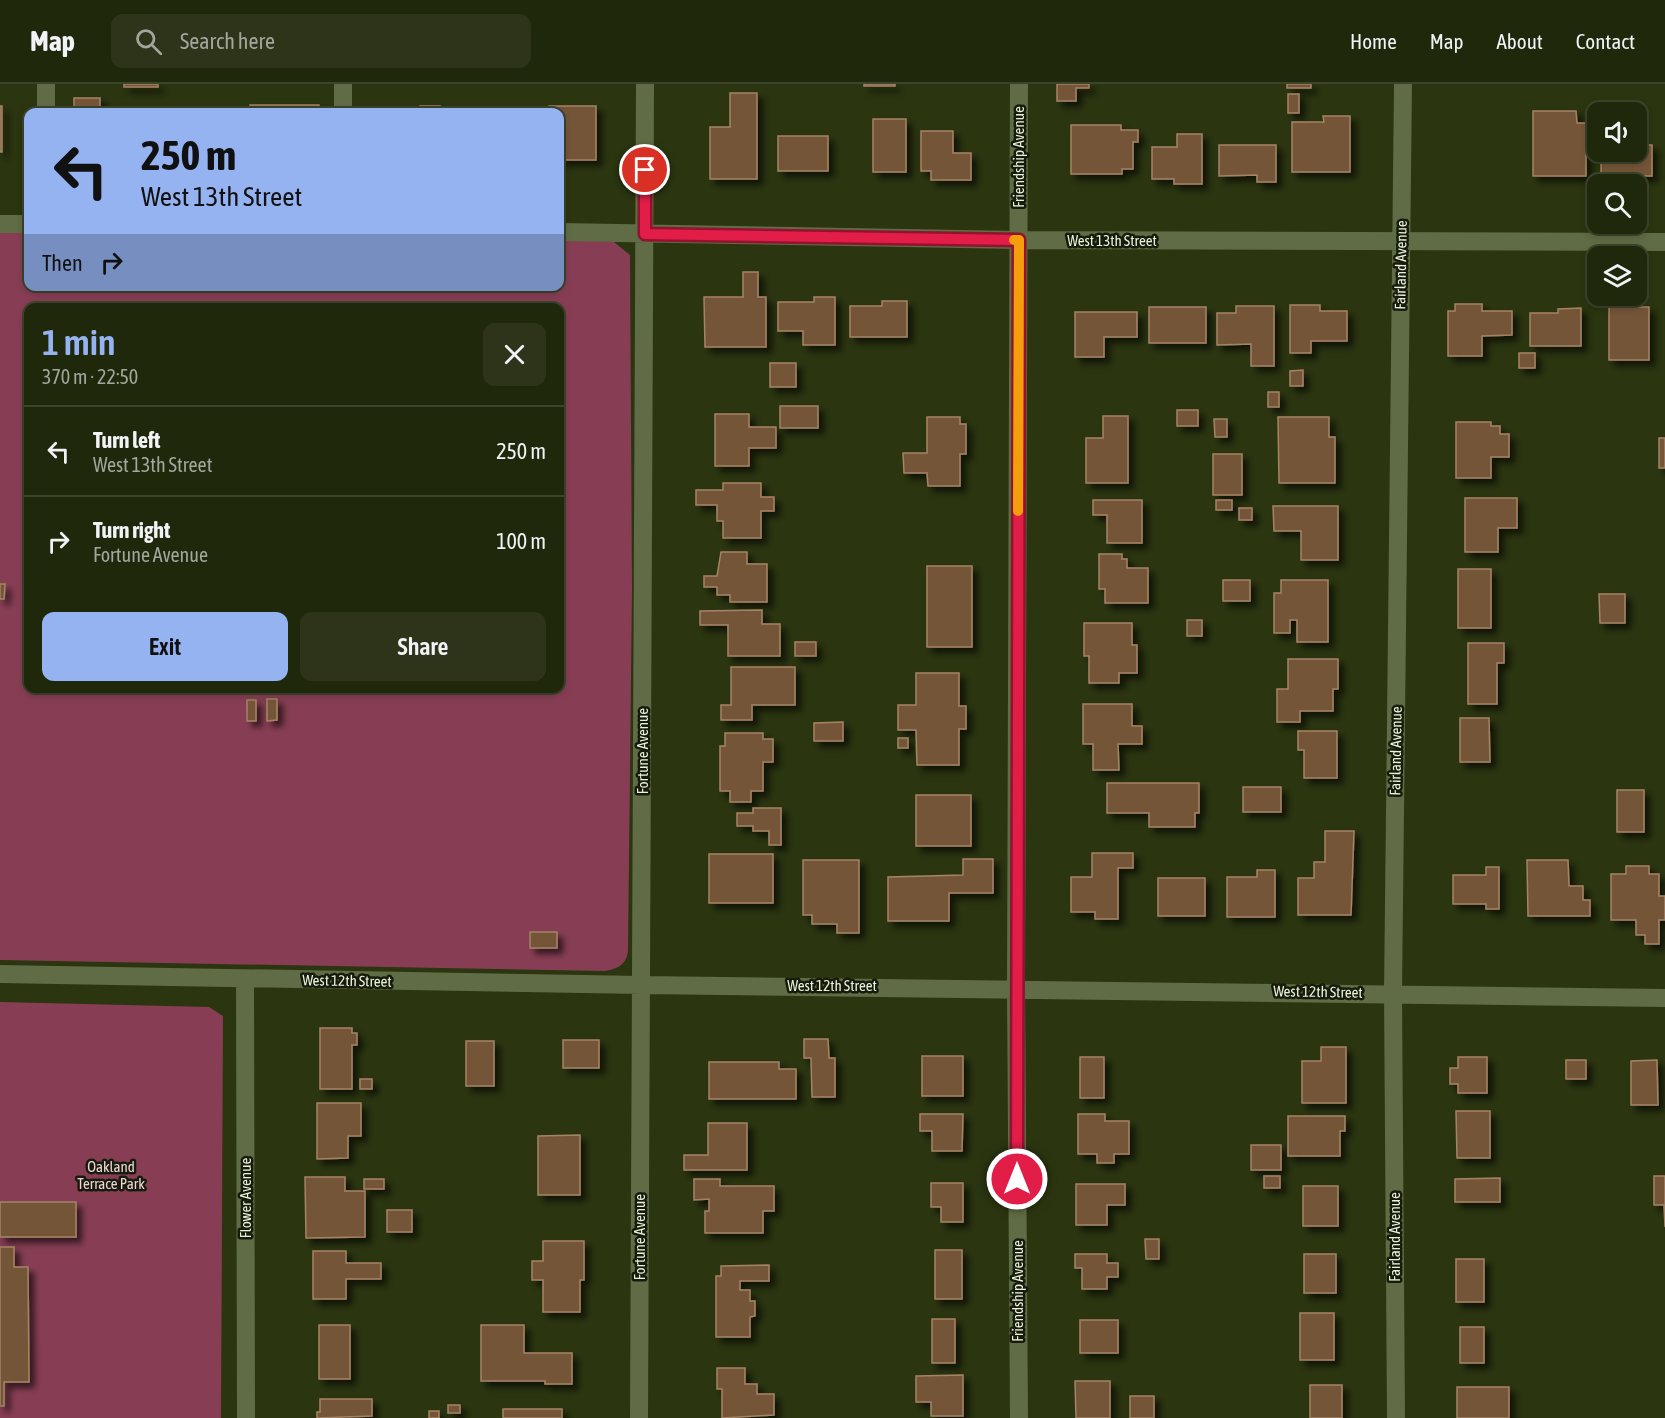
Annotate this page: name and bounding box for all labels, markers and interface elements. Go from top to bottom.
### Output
search box [111,14,531,68]
text: Map [30,25,75,57]
icon: search [132,25,165,58]
text: Search here [180,28,275,54]
text: Home [1350,29,1397,53]
text: Map [1430,29,1464,53]
text: About [1497,29,1543,53]
text: Contact [1576,29,1635,53]
map controls [1587,102,1647,306]
button: sound [1587,102,1647,162]
street label: Friendship Avenue [1010,106,1027,208]
text: 250 m [141,131,236,179]
icon: left [42,132,120,210]
pin [619,144,670,195]
icon: arrive [628,153,661,186]
button: search [1587,174,1647,234]
text: West 13th Street [141,181,302,212]
street label: Fairland Avenue [1391,220,1410,310]
street label: West 13th Street [1067,232,1157,249]
icon: right [95,246,128,279]
button: layers [1587,246,1647,306]
text: Then [42,250,83,276]
text: 1 min [42,321,116,363]
button: close [483,323,546,386]
text: 370 m · 22:50 [42,365,138,388]
text: Turn left [93,427,160,453]
icon: left [42,435,75,468]
text: 250 m [496,438,546,464]
text: West 13th Street [93,453,212,476]
text: Turn right [93,517,170,543]
icon: right [42,525,75,558]
text: 100 m [496,528,546,554]
text: Fortune Avenue [93,543,208,566]
button: Exit [42,612,288,681]
button: Share [300,612,546,681]
street label: Fairland Avenue [1386,706,1405,796]
street label: Fortune Avenue [634,708,651,794]
street label: West 12th Street [302,971,392,990]
street label: West 12th Street [787,977,877,994]
street label: West 12th Street [1273,982,1363,1001]
position arrow [985,1147,1049,1211]
park label: Oakland Terrace Park [77,1158,145,1192]
street label: Flower Avenue [237,1158,254,1238]
street label: Fairland Avenue [1386,1192,1403,1282]
street label: Fortune Avenue [631,1194,648,1280]
street label: Friendship Avenue [1009,1240,1026,1342]

